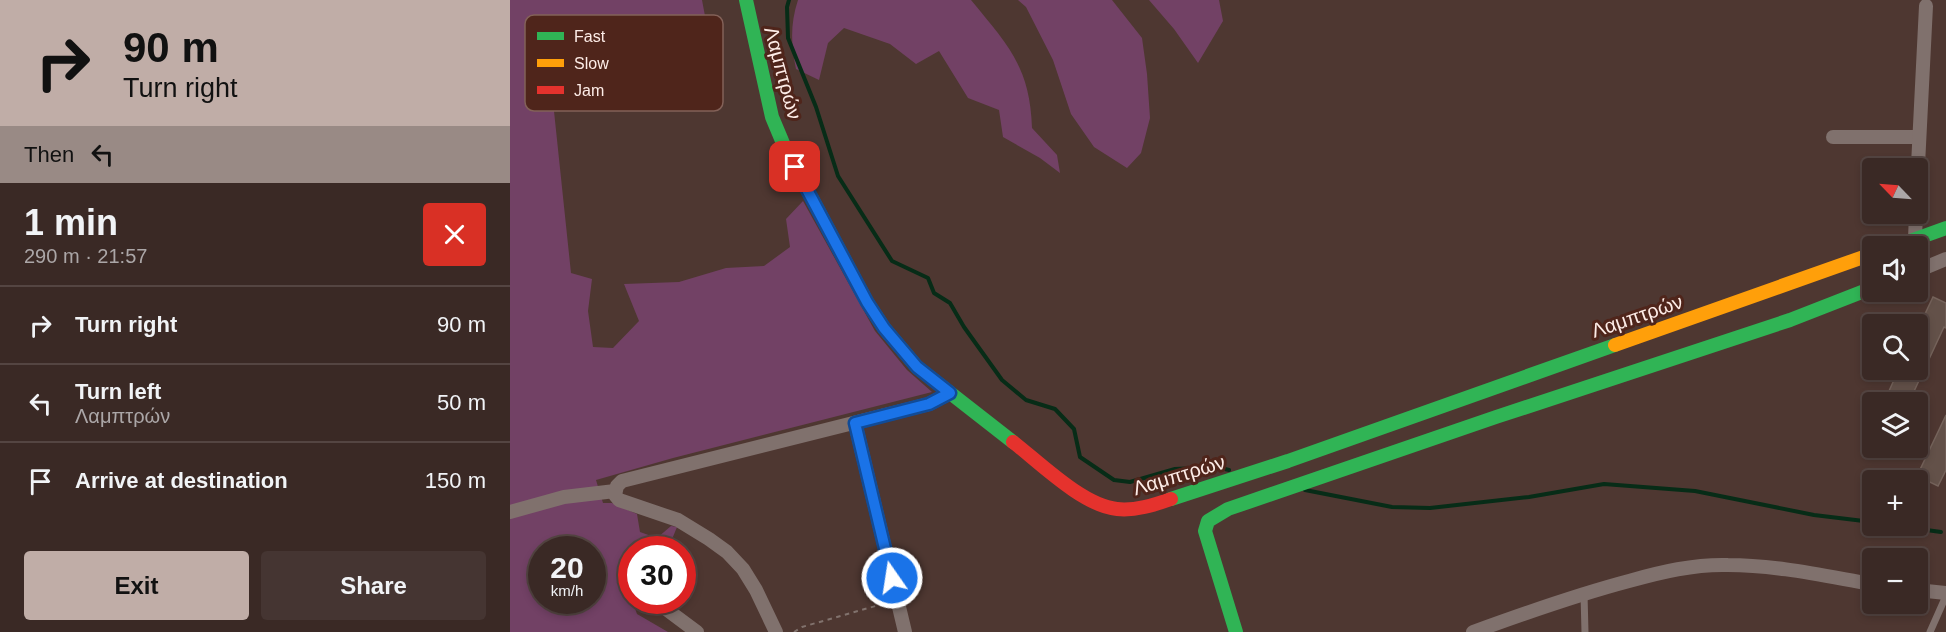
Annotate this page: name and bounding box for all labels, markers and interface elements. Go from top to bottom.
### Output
legend [525,15,723,111]
icon: right [24,24,102,102]
text: 90 m [123,24,219,71]
street label: Λαμπτρών [760,24,806,122]
text: Fast [574,28,606,45]
text: Slow [574,55,609,72]
text: Turn right [123,73,238,103]
text: Jam [574,82,604,99]
icon: left [86,138,119,171]
pin [769,141,820,192]
text: Then [24,142,74,167]
icon: arrive [778,150,811,183]
north arrow [1862,158,1928,224]
map controls [1862,158,1928,614]
text: 1 min [24,202,118,243]
button: close [423,203,486,266]
button: sound [1862,236,1928,302]
text: 290 m · 21:57 [24,245,147,267]
street label: Λαμπτρών [1588,290,1686,342]
icon: right [24,309,57,342]
text: Turn right [75,312,177,337]
text: 90 m [437,312,486,337]
button: search [1862,314,1928,380]
text: Turn left [75,379,161,404]
icon: left [24,387,57,420]
text: 50 m [437,390,486,415]
button: layers [1862,392,1928,458]
text: Λαμπτρών [75,405,170,427]
street label: Λαμπτρών [1130,451,1228,499]
icon: arrive [24,465,57,498]
text: Arrive at destination [75,468,288,493]
text: 150 m [425,468,486,493]
button: + [1862,470,1928,536]
speed limit sign: 30 [618,536,696,614]
position arrow [860,546,924,610]
button: − [1862,548,1928,614]
button: Exit [24,551,249,620]
button: Share [261,551,486,620]
text: 20 [550,551,584,584]
text: km/h [551,582,583,599]

